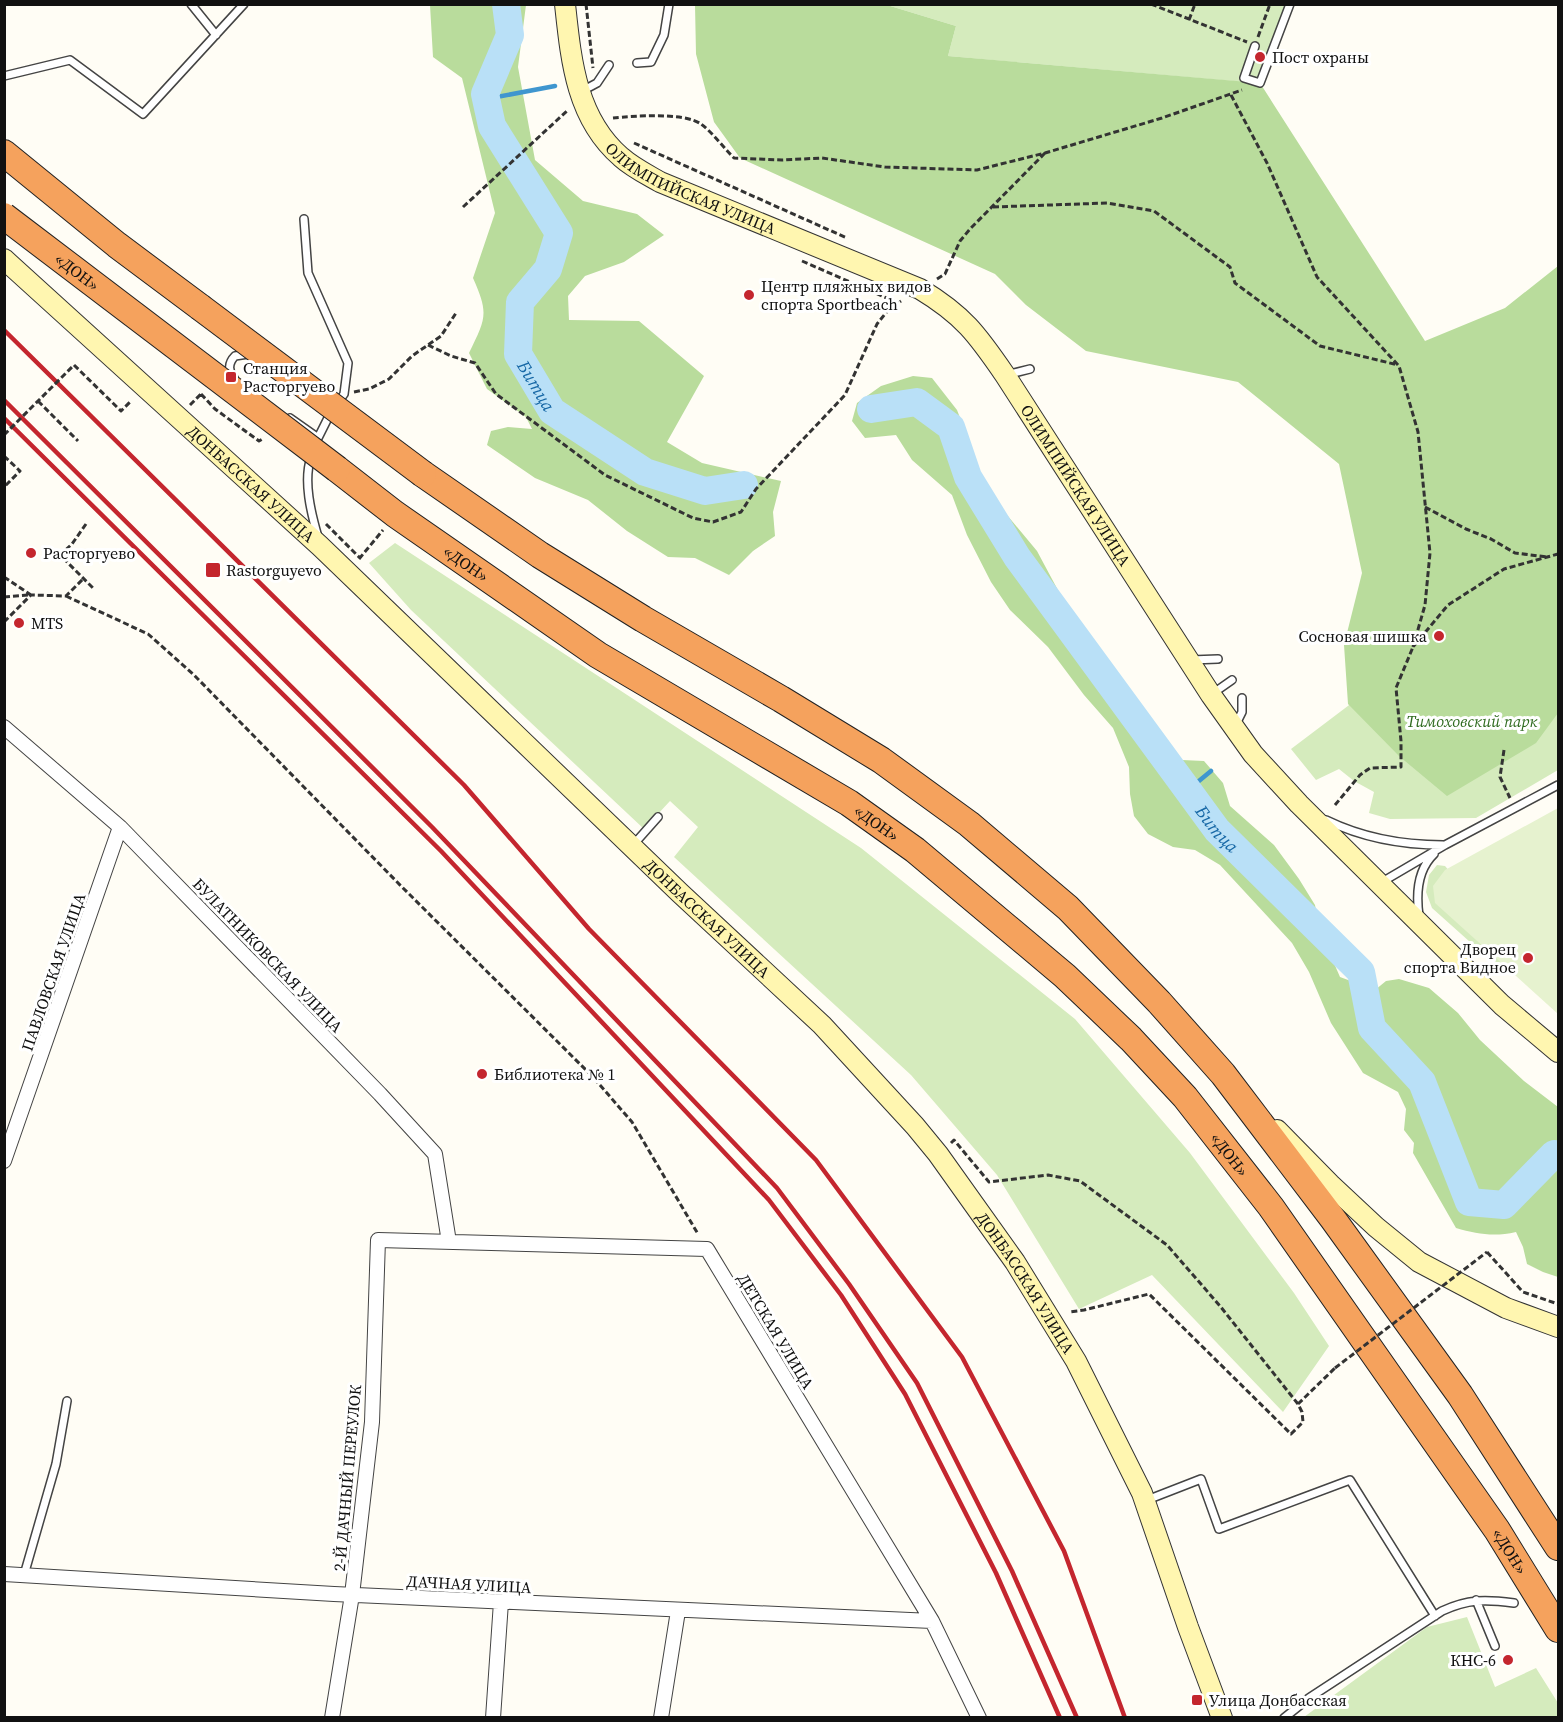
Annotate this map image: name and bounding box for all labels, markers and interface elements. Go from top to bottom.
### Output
place label: Пост охраны [1272,46,1369,68]
marker: Пост охраны [1253,50,1267,64]
street label: ОЛИМПИЙСКАЯ УЛИЦА [601,137,780,240]
street label: «ДОН» [51,248,104,296]
place label: Центр пляжных видов спорта Sportbeach [761,275,931,315]
marker: Центр пляжных видов спорта Sportbeach [742,288,756,302]
water label: Битца [511,354,562,416]
place label: Станция Расторгуево [243,357,335,397]
marker: Станция Расторгуево [224,370,238,384]
street label: ОЛИМПИЙСКАЯ УЛИЦА [1016,400,1136,571]
street label: ДОНБАССКАЯ УЛИЦА [183,420,320,547]
street label: «ДОН» [439,540,493,587]
place label: Расторгуево [43,542,135,564]
marker: Расторгуево [24,546,38,560]
place label: Rastorguyevo [226,559,322,581]
marker: Rastorguyevo [204,561,222,579]
place label: MTS [31,612,63,634]
marker: MTS [12,616,26,630]
place label: Сосновая шишка [1298,625,1428,647]
marker: Сосновая шишка [1432,629,1446,643]
park label: Тимоховский парк [1407,710,1538,732]
street label: «ДОН» [850,799,904,846]
water label: Битца [1189,799,1245,858]
street label: ДОНБАССКАЯ УЛИЦА [640,854,775,983]
street label: БУЛАТНИКОВСКАЯ УЛИЦА [188,873,348,1037]
street label: ПАВЛОВСКАЯ УЛИЦА [16,890,91,1054]
place label: Дворец спорта Видное [1404,938,1516,978]
marker: Дворец спорта Видное [1521,951,1535,965]
place label: Библиотека № 1 [494,1063,616,1085]
marker: Библиотека № 1 [475,1067,489,1081]
street label: «ДОН» [1206,1128,1254,1181]
street label: ДОНБАССКАЯ УЛИЦА [971,1207,1080,1358]
street label: ДЕТСКАЯ УЛИЦА [733,1269,819,1393]
street label: 2-Й ДАЧНЫЙ ПЕРЕУЛОК [328,1383,366,1572]
street label: «ДОН» [1488,1524,1533,1578]
street label: ДАЧНАЯ УЛИЦА [406,1570,532,1598]
place label: КНС-6 [1450,1649,1496,1671]
marker: КНС-6 [1501,1653,1515,1667]
place label: Улица Донбасская [1209,1689,1347,1711]
marker: Улица Донбасская [1190,1693,1204,1707]

